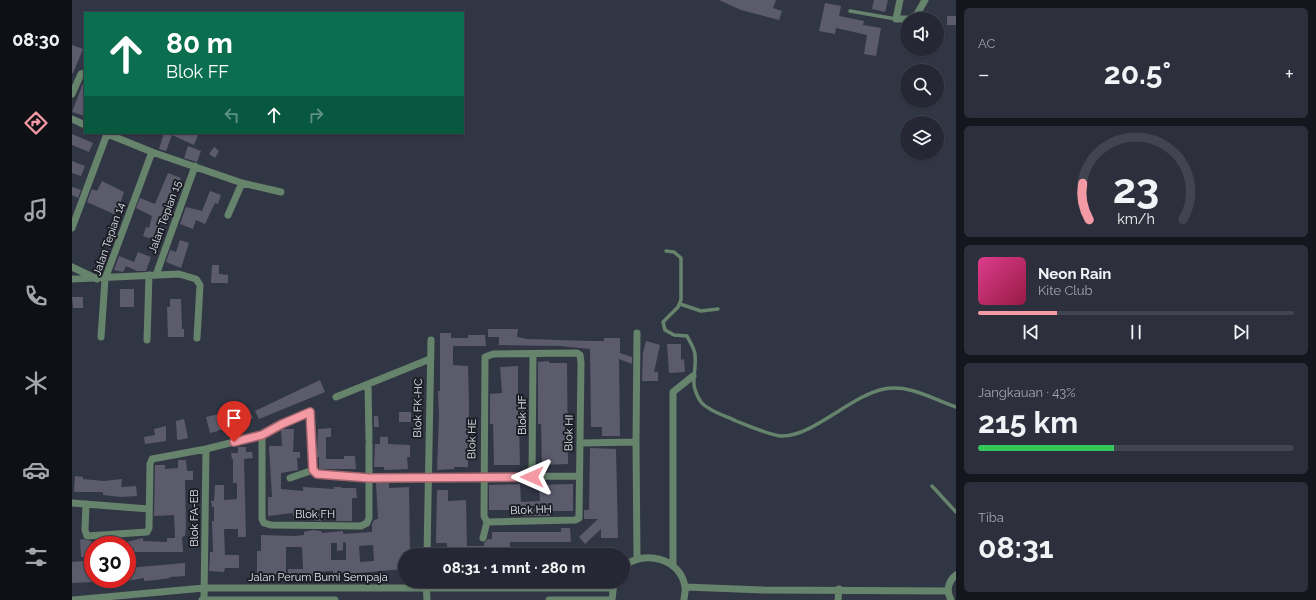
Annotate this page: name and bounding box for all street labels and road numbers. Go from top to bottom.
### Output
street label: Jalan Tepian 15 [146,179,184,255]
street label: Jalan Tepian 14 [90,201,128,277]
street label: Blok FK-HC [411,378,425,438]
street label: Blok HF [516,394,529,435]
street label: Blok HI [562,415,576,451]
street label: Blok HE [465,418,479,459]
street label: Blok FA-EB [188,489,201,547]
street label: Blok HH [510,503,552,517]
street label: Blok FH [295,508,335,521]
street label: Jalan Perum Bumi Sempaja [248,571,388,584]

